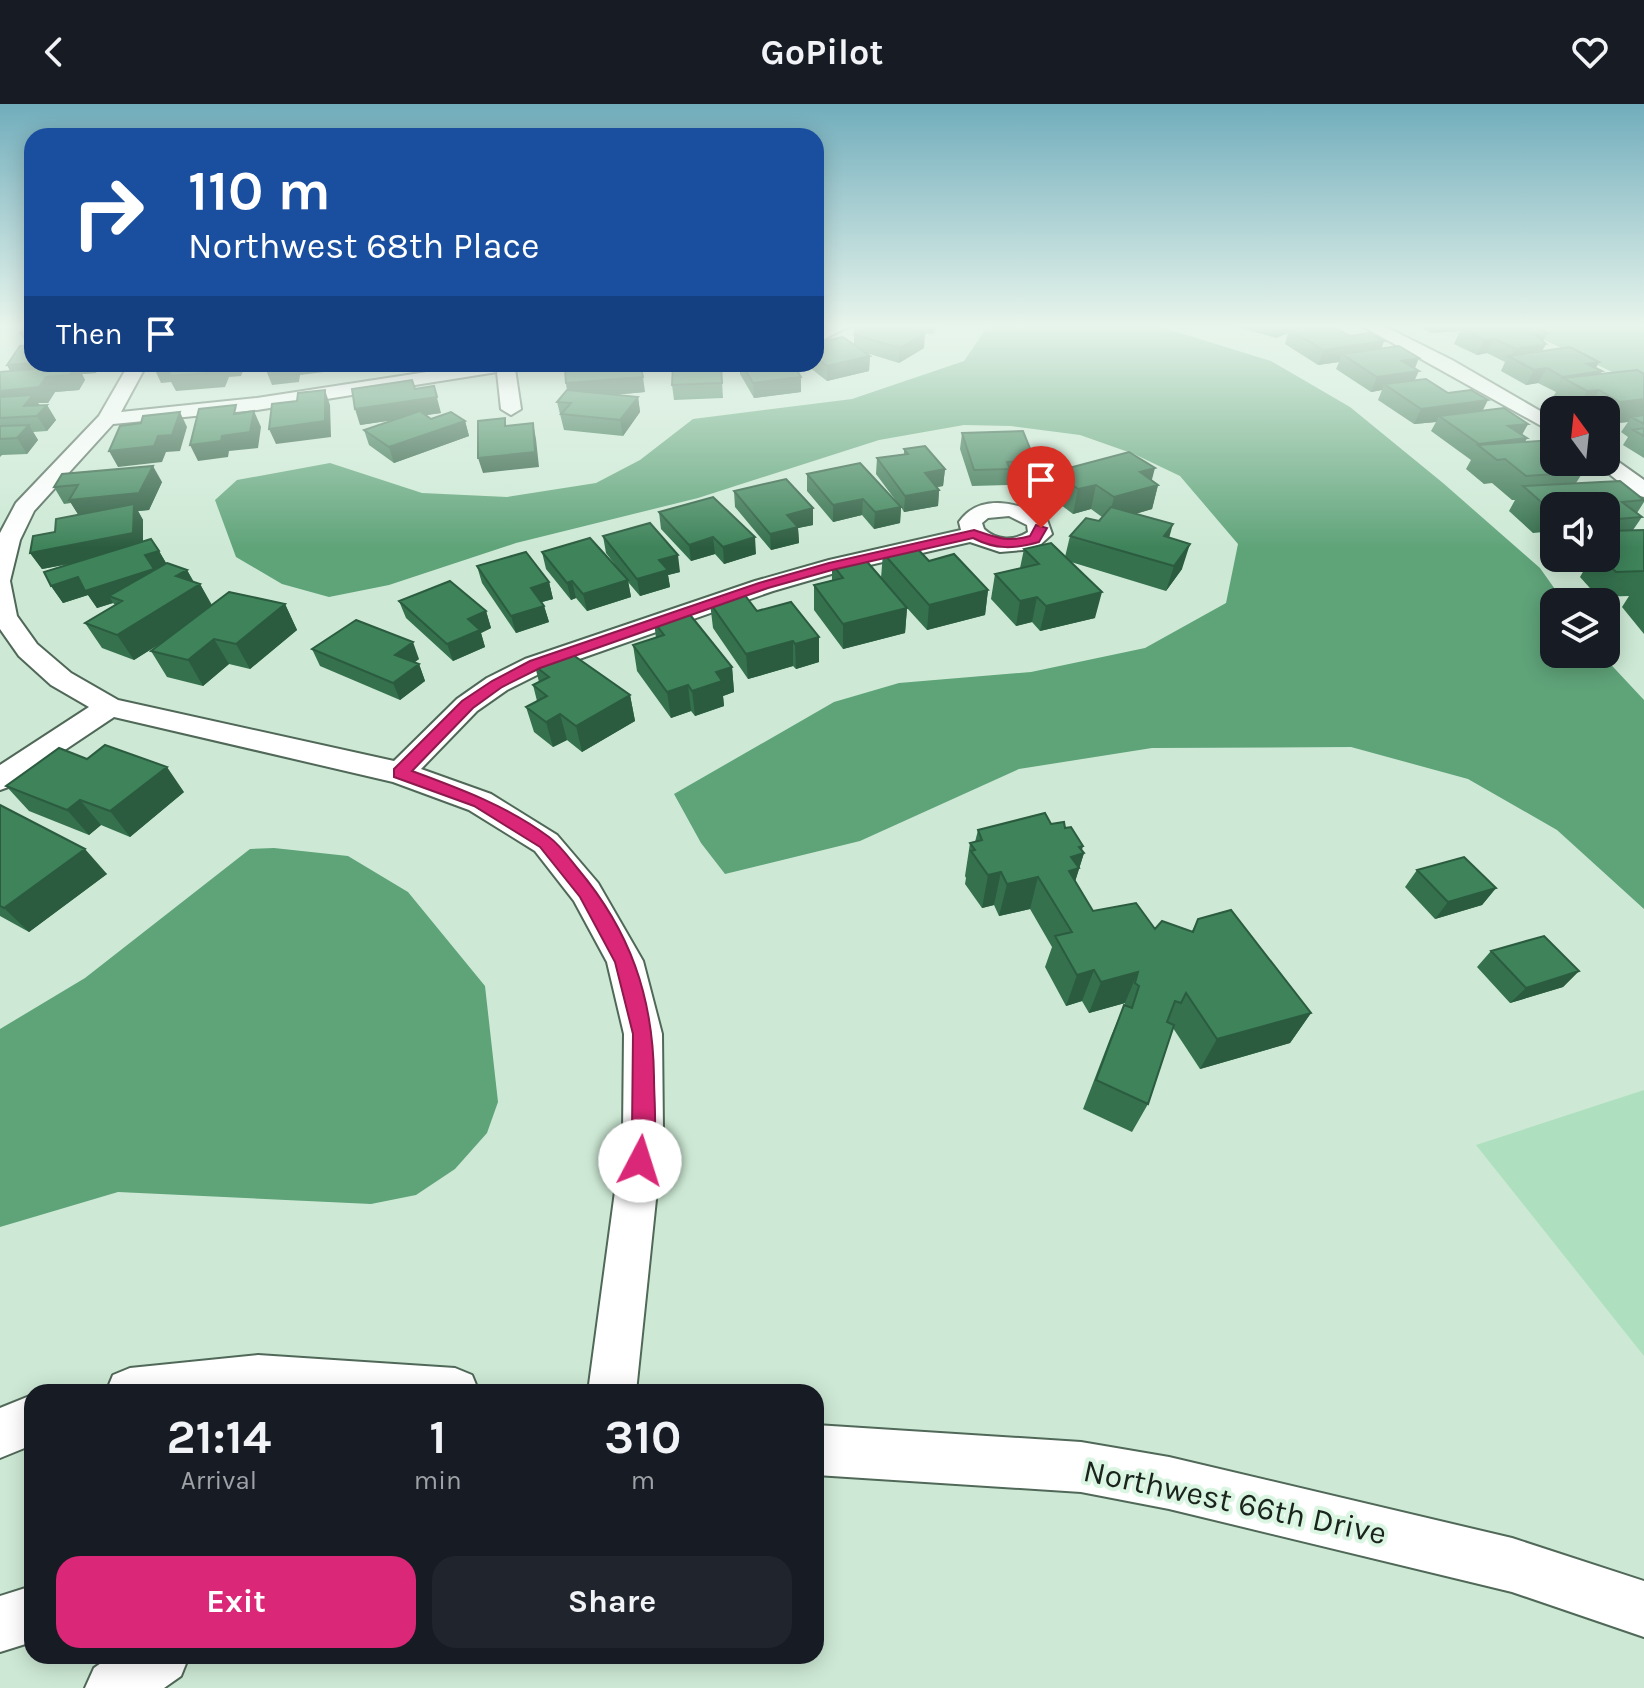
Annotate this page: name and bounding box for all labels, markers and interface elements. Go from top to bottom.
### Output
icon: back [32,30,76,74]
icon: heart [1568,30,1612,74]
text: GoPilot [761,31,884,73]
text: 110 m [188,158,331,223]
icon: right [56,160,160,264]
text: Northwest 68th Place [188,225,540,267]
icon: arrive [139,312,183,356]
text: Then [56,316,123,352]
north arrow [1540,396,1620,476]
map controls [1540,396,1620,668]
pin [1007,446,1075,528]
icon: arrive [1019,458,1063,502]
button: sound [1540,492,1620,572]
button: layers [1540,588,1620,668]
position arrow [598,1119,682,1203]
text: 21:14 [167,1409,271,1465]
text: 1 [429,1409,446,1465]
text: 310 [604,1409,681,1465]
street label: Northwest 66th Drive [1080,1452,1390,1552]
text: Arrival [181,1465,257,1496]
text: min [414,1465,462,1496]
text: m [631,1465,655,1496]
button: Exit [56,1556,416,1648]
button: Share [432,1556,792,1648]

